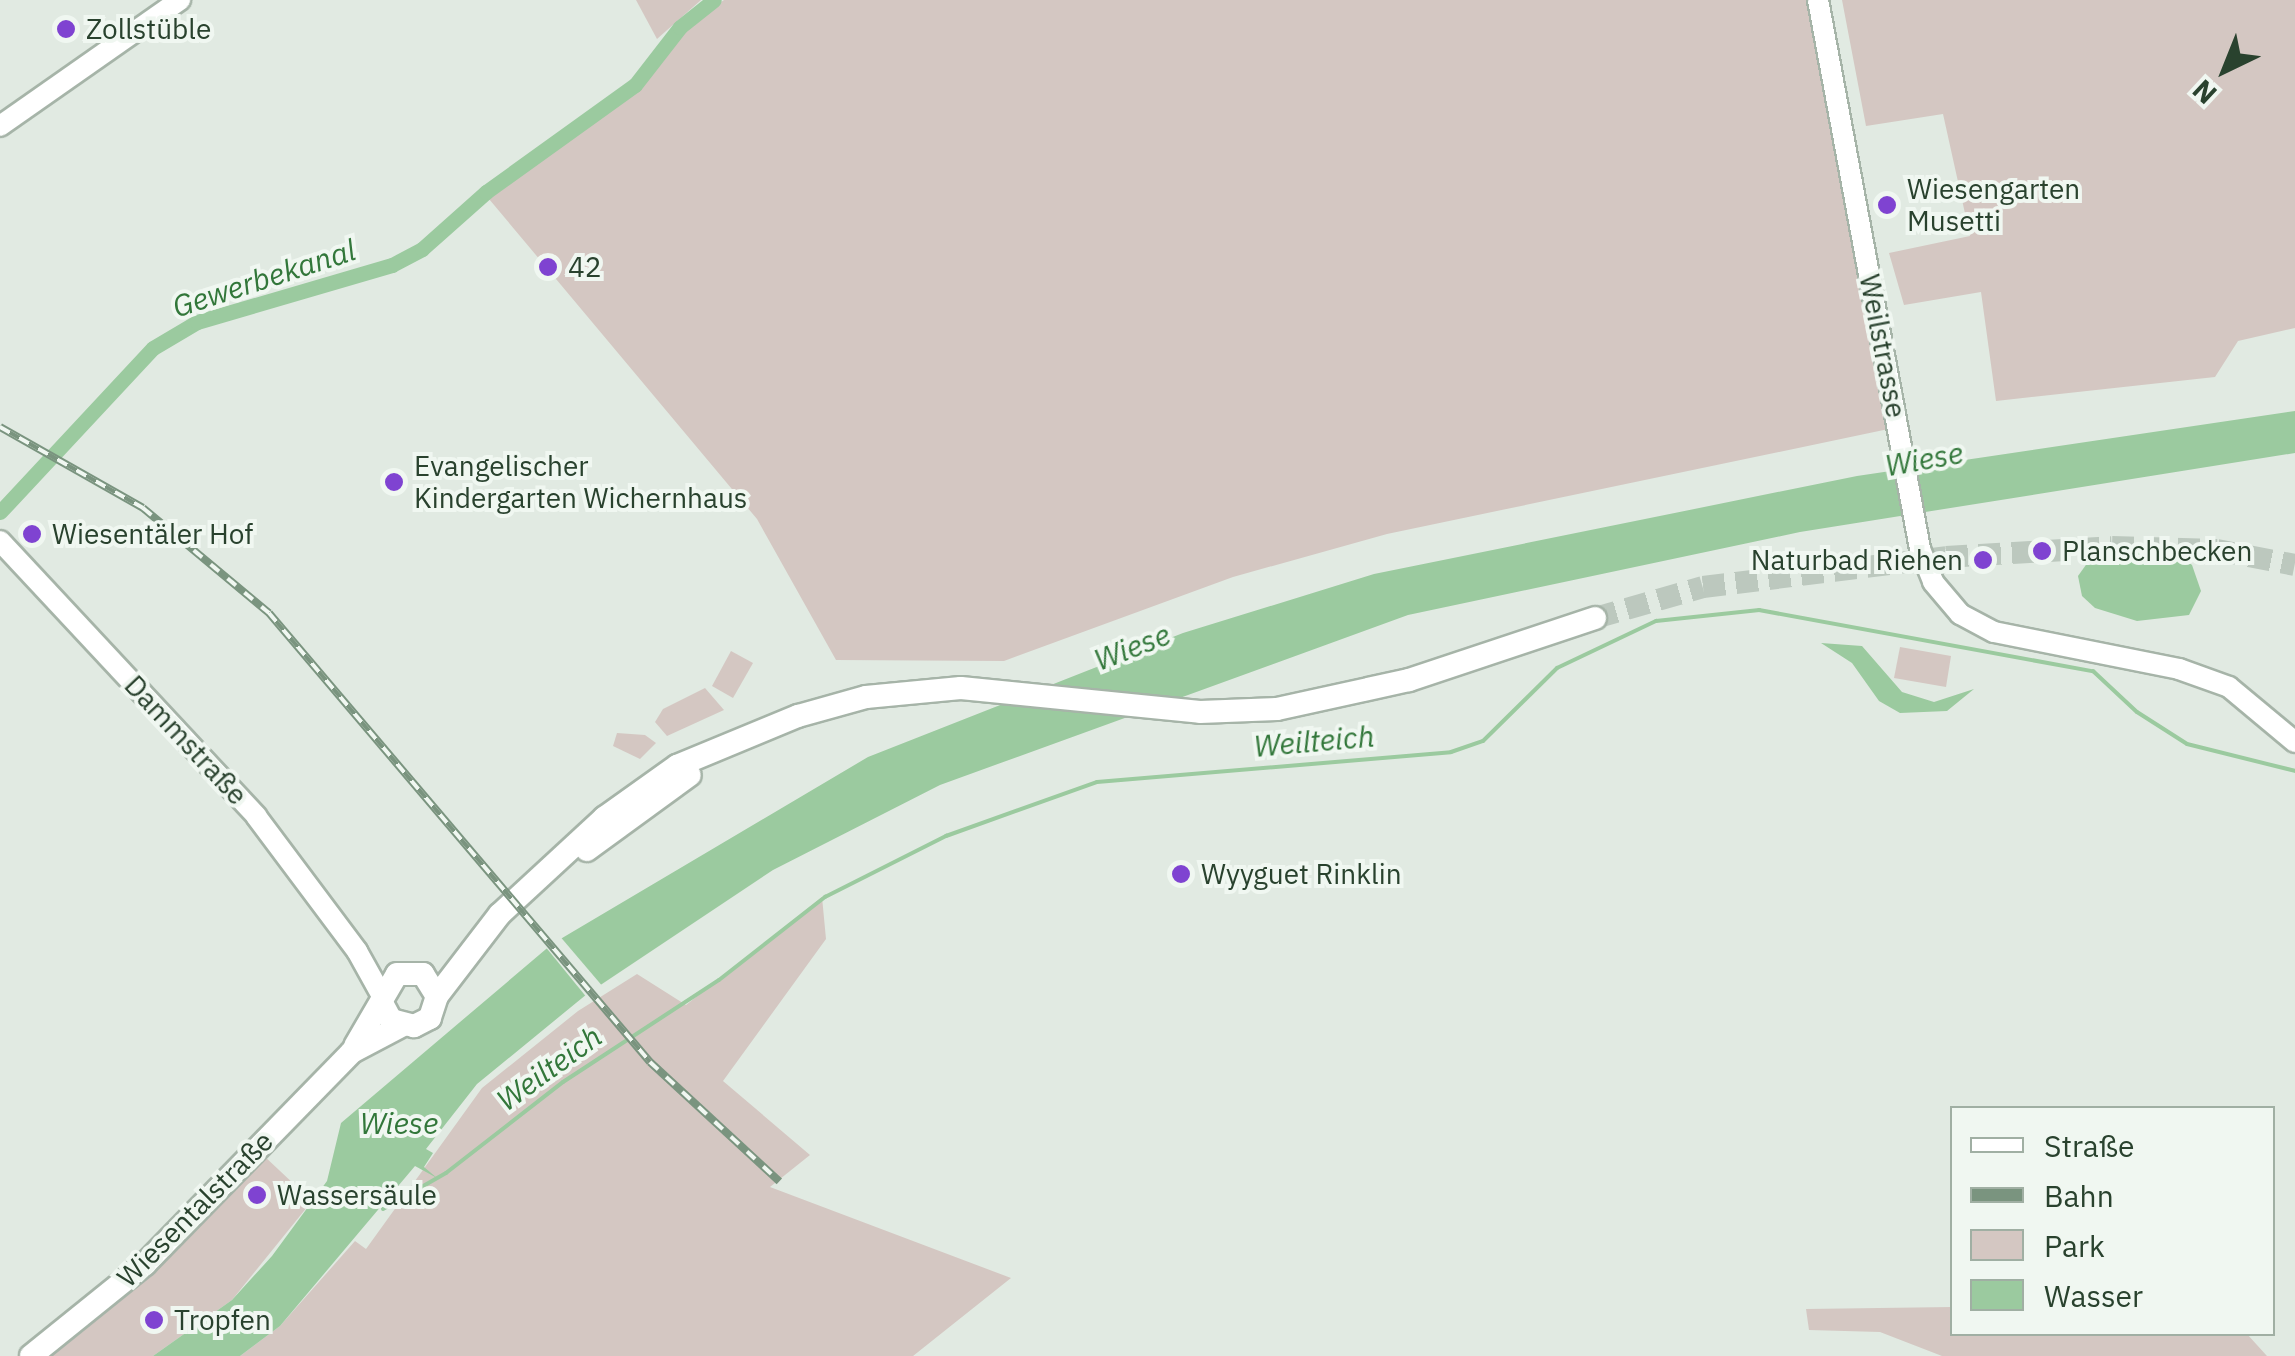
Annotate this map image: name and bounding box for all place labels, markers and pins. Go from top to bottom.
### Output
place label: Zollstüble [86,12,211,46]
marker: Zollstüble [55,18,77,40]
place label: Wiesengarten Musetti [1907,172,2080,238]
marker: Wiesengarten Musetti [1876,194,1898,216]
place label: 42 [568,250,602,284]
marker: 42 [537,256,559,278]
place label: Evangelischer Kindergarten Wichernhaus [414,449,747,515]
marker: Evangelischer Kindergarten Wichernhaus [383,471,405,493]
place label: Wiesentäler Hof [52,517,253,551]
marker: Wiesentäler Hof [21,523,43,545]
place label: Planschbecken [2062,534,2252,568]
marker: Planschbecken [2031,540,2053,562]
place label: Naturbad Riehen [1751,543,1963,577]
marker: Naturbad Riehen [1972,549,1994,571]
place label: Wyyguet Rinklin [1201,857,1402,891]
marker: Wyyguet Rinklin [1170,863,1192,885]
place label: Wassersäule [277,1178,437,1212]
marker: Wassersäule [246,1184,268,1206]
place label: Tropfen [174,1303,271,1337]
marker: Tropfen [143,1309,165,1331]

